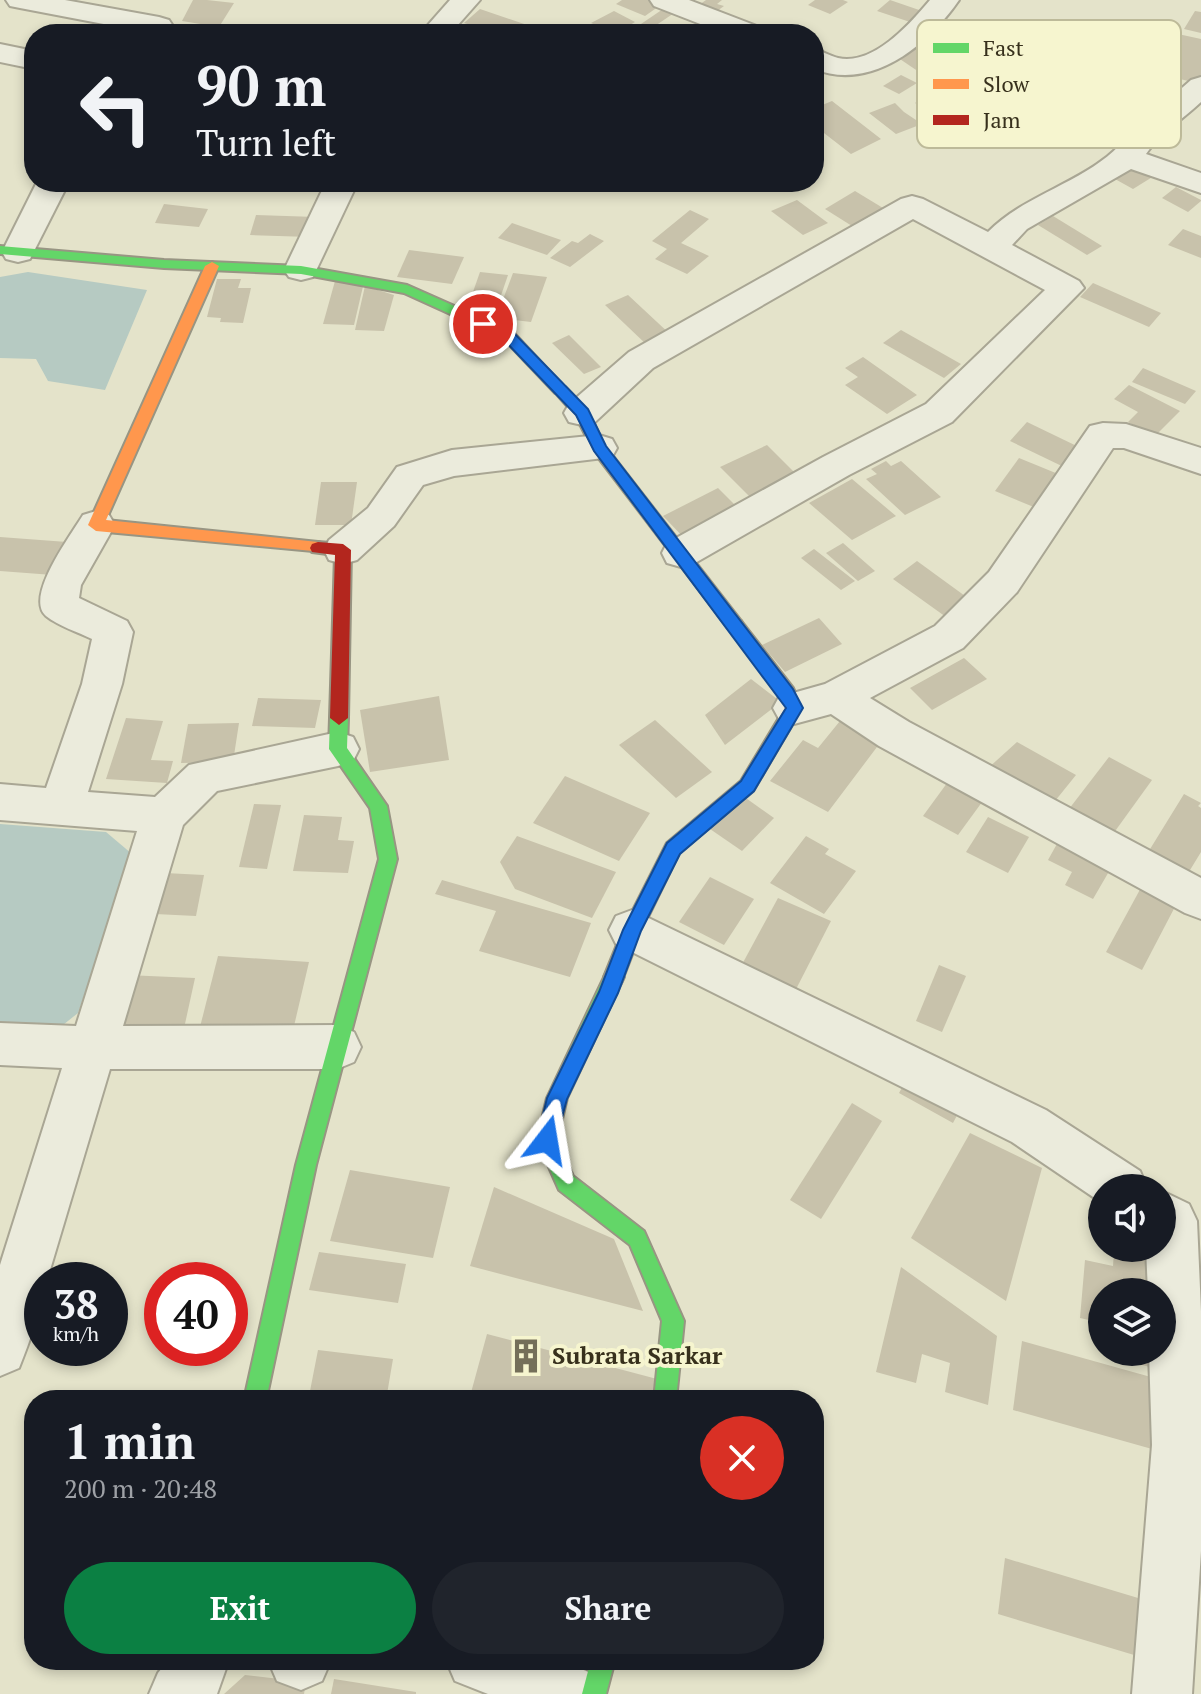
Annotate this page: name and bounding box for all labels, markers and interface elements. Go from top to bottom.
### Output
legend [917,20,1181,148]
text: Fast [983,33,1024,62]
text: 90 m [196,48,326,122]
icon: left [64,56,168,160]
text: Slow [983,69,1030,98]
text: Jam [983,105,1021,134]
text: Turn left [196,119,336,166]
pin [449,290,517,358]
icon: arrive [461,302,505,346]
position arrow [505,1098,589,1182]
map controls [1088,1174,1176,1366]
button: sound [1088,1174,1176,1262]
speed limit sign: 40 [144,1262,248,1366]
text: 38 [53,1277,99,1330]
button: layers [1088,1278,1176,1366]
text: km/h [53,1320,99,1347]
building icon: Subrata Sarkar [507,1337,545,1375]
place label: Subrata Sarkar [552,1339,723,1371]
text: 1 min [64,1409,195,1473]
button: close [700,1416,784,1500]
text: 200 m · 20:48 [64,1471,217,1505]
button: Exit [64,1562,416,1654]
button: Share [432,1562,784,1654]

